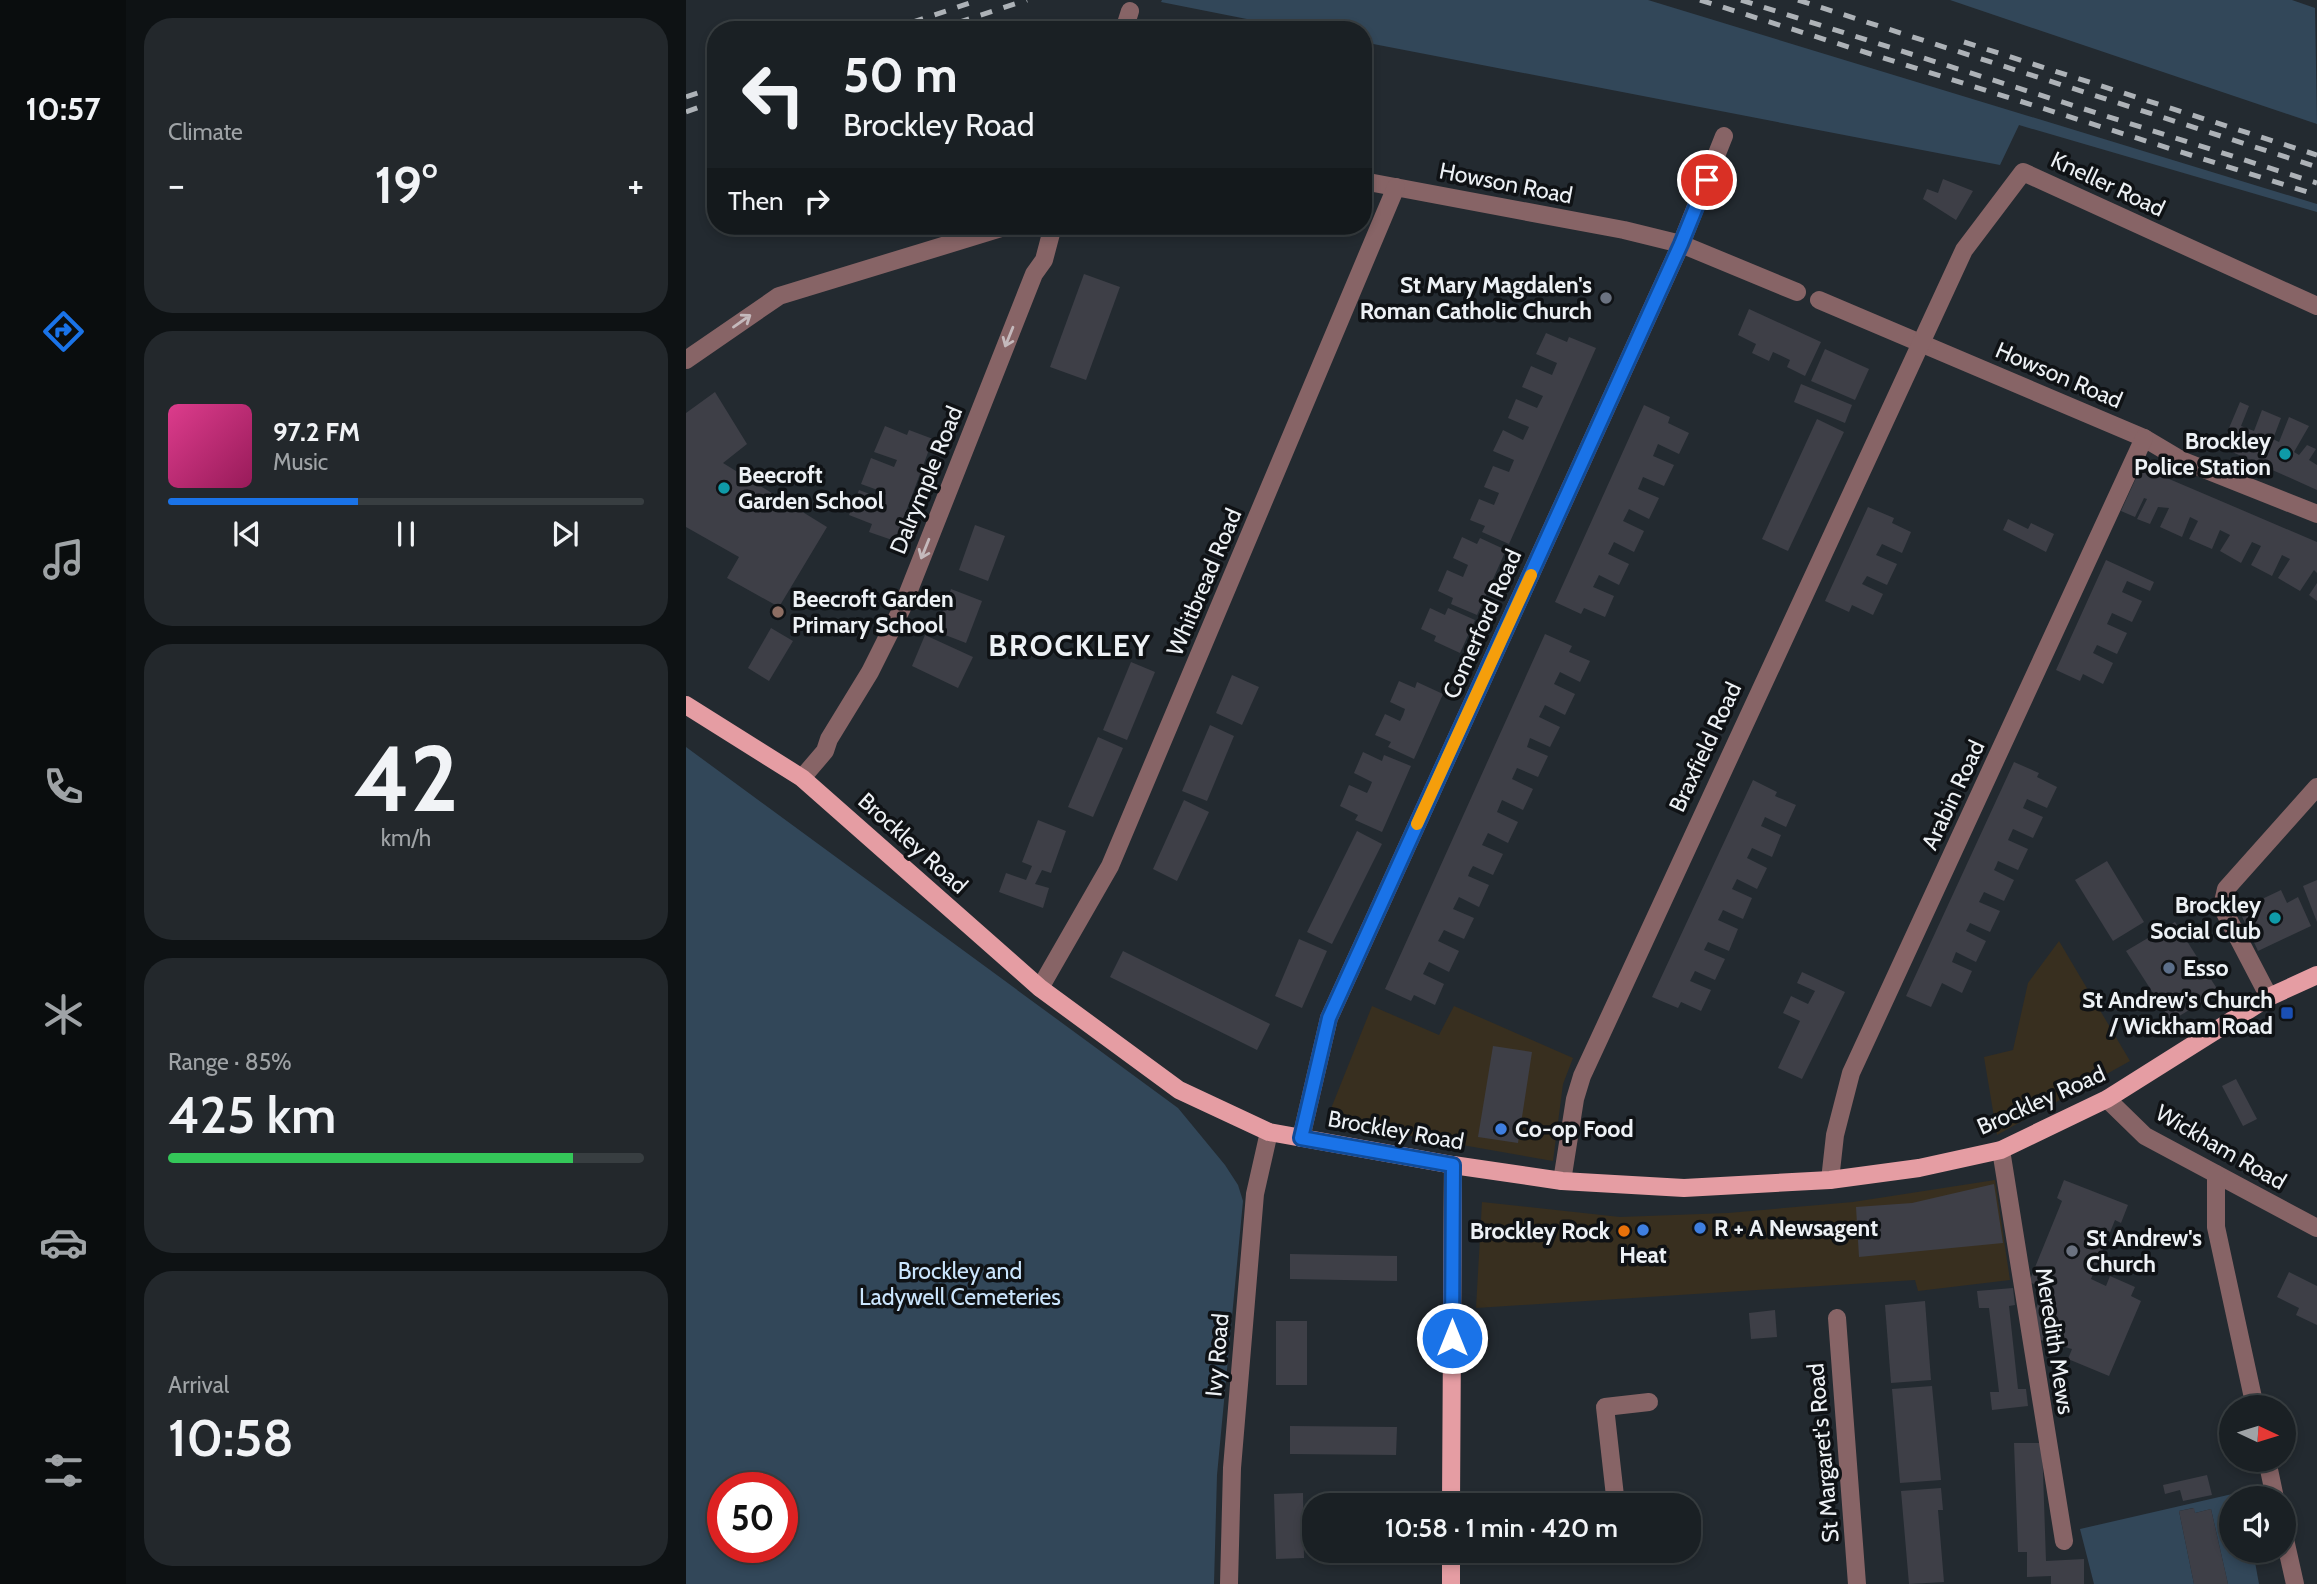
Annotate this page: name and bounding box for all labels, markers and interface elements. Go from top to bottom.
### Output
text: 50 m [843,45,958,104]
icon: left [728,49,819,140]
text: 10:57 [25,89,101,128]
text: Brockley Road [843,105,1034,144]
text: Climate [168,118,243,146]
street label: Kneller Road [2047,145,2169,223]
pin [1677,150,1737,210]
text: 19° [375,153,437,216]
street label: Howson Road [1437,156,1575,210]
text: − [168,161,185,208]
text: + [627,161,644,208]
icon: arrive [1688,161,1726,199]
icon: right [798,182,836,220]
text: Then [728,185,784,217]
place label: St Mary Magdalen's Roman Catholic Church [1360,271,1592,325]
marker: St Mary Magdalen's Roman Catholic Church [1598,290,1614,306]
icon: directions [39,307,88,356]
one-way arrow [732,314,751,328]
one-way arrow [1001,326,1014,348]
street label: Howson Road [1991,336,2127,414]
street label: Dalrymple Road [884,402,968,558]
text: 97.2 FM [273,416,360,448]
place label: Brockley Police Station [2134,427,2272,481]
marker: Brockley Police Station [2277,446,2293,462]
text: Music [273,448,328,476]
place label: Beecroft Garden School [738,461,884,515]
marker: Beecroft Garden School [716,480,732,496]
street label: Whitbread Road [1160,504,1248,660]
icon: previous [228,515,266,553]
icon: pause [387,515,425,553]
icon: next [546,515,584,553]
icon: music [39,535,88,584]
one-way arrow [918,538,931,559]
street label: Comerford Road [1437,545,1527,703]
place label: Beecroft Garden Primary School [792,585,954,639]
marker: Beecroft Garden Primary School [770,604,786,620]
district label: BROCKLEY [988,627,1152,664]
street label: Braxfield Road [1663,678,1747,816]
text: 42 [354,723,458,834]
street label: Arabin Road [1915,736,1991,854]
icon: phone [39,762,88,811]
street label: Brockley Road [853,787,973,899]
text: km/h [381,824,431,852]
place label: Brockley Social Club [2150,891,2262,945]
marker: Brockley Social Club [2267,910,2283,926]
place label: Esso [2183,954,2229,982]
marker: Esso [2161,960,2177,976]
place label: St Andrew's Church / Wickham Road [2082,986,2273,1040]
icon: climate [39,990,88,1039]
marker: St Andrew's Church / Wickham Road [2279,1005,2295,1021]
text: Range · 85% [168,1048,292,1076]
street label: Brockley Road [1972,1059,2110,1141]
text: 425 km [168,1083,336,1146]
street label: Wickham Road [2151,1098,2291,1196]
street label: Brockley Road [1326,1104,1466,1156]
place label: Co-op Food [1515,1115,1634,1143]
marker: Co-op Food [1493,1121,1509,1137]
place label: R + A Newsagent [1714,1214,1878,1242]
place label: Brockley Rock [1470,1217,1611,1245]
icon: car [39,1218,88,1267]
marker: R + A Newsagent [1692,1220,1708,1236]
marker: Heat [1635,1222,1651,1238]
marker: Brockley Rock [1616,1223,1632,1239]
place label: St Andrew's Church [2086,1224,2202,1278]
place label: Heat [1619,1241,1667,1269]
marker: St Andrew's Church [2064,1243,2080,1259]
park label: Brockley and Ladywell Cemeteries [859,1257,1061,1311]
street label: Meredith Mews [2030,1266,2080,1416]
position arrow [1415,1301,1489,1375]
street label: Ivy Road [1199,1312,1235,1398]
street label: St Margaret's Road [1801,1362,1845,1544]
text: Arrival [168,1371,229,1399]
north arrow [2219,1395,2296,1472]
map controls [2219,1395,2296,1563]
text: 10:58 [168,1406,294,1469]
icon: filters [39,1446,88,1495]
speed limit sign: 50 [707,1472,798,1563]
button: sound [2219,1486,2296,1563]
text: 10:58 · 1 min · 420 m [1385,1512,1618,1544]

